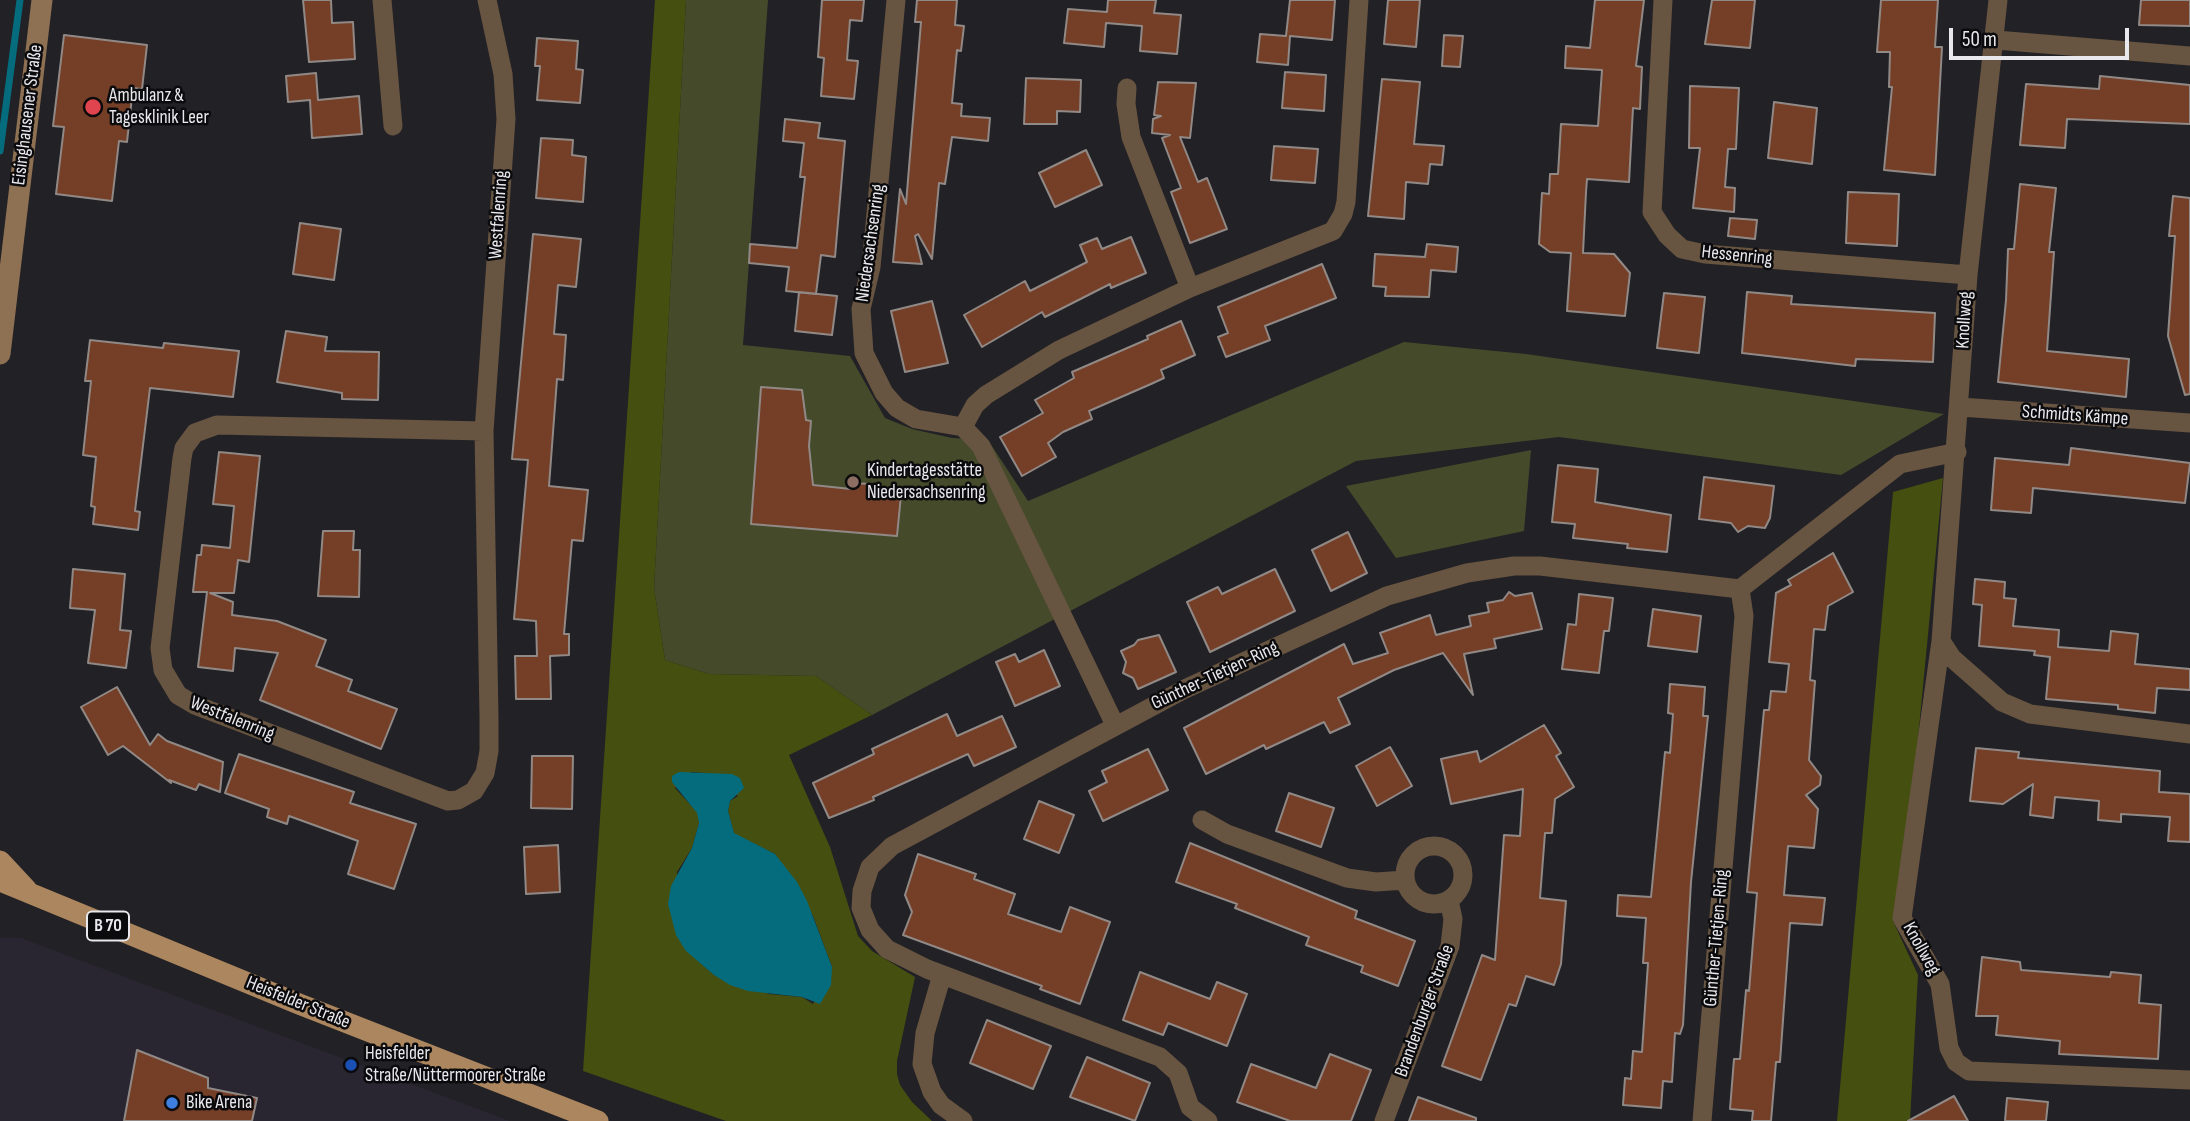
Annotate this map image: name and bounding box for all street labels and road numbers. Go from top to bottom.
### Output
street label: Eisinghausener Straße [8,43,48,187]
street label: Westfalenring [485,170,513,260]
street label: Niedersachsenring [851,183,891,303]
street label: Hessenring [1700,241,1774,271]
street label: Knollweg [1952,291,1978,349]
street label: Schmidts Kämpe [2021,401,2129,431]
street label: Günther-Tietjen-Ring [1148,637,1282,715]
street label: Westfalenring [187,692,277,746]
street label: Günther-Tietjen-Ring [1700,868,1734,1008]
road number: B 70 [87,911,129,940]
street label: Knollweg [1897,918,1945,980]
street label: Brandenburger Straße [1390,942,1460,1080]
street label: Heisfelder Straße [243,972,353,1034]

